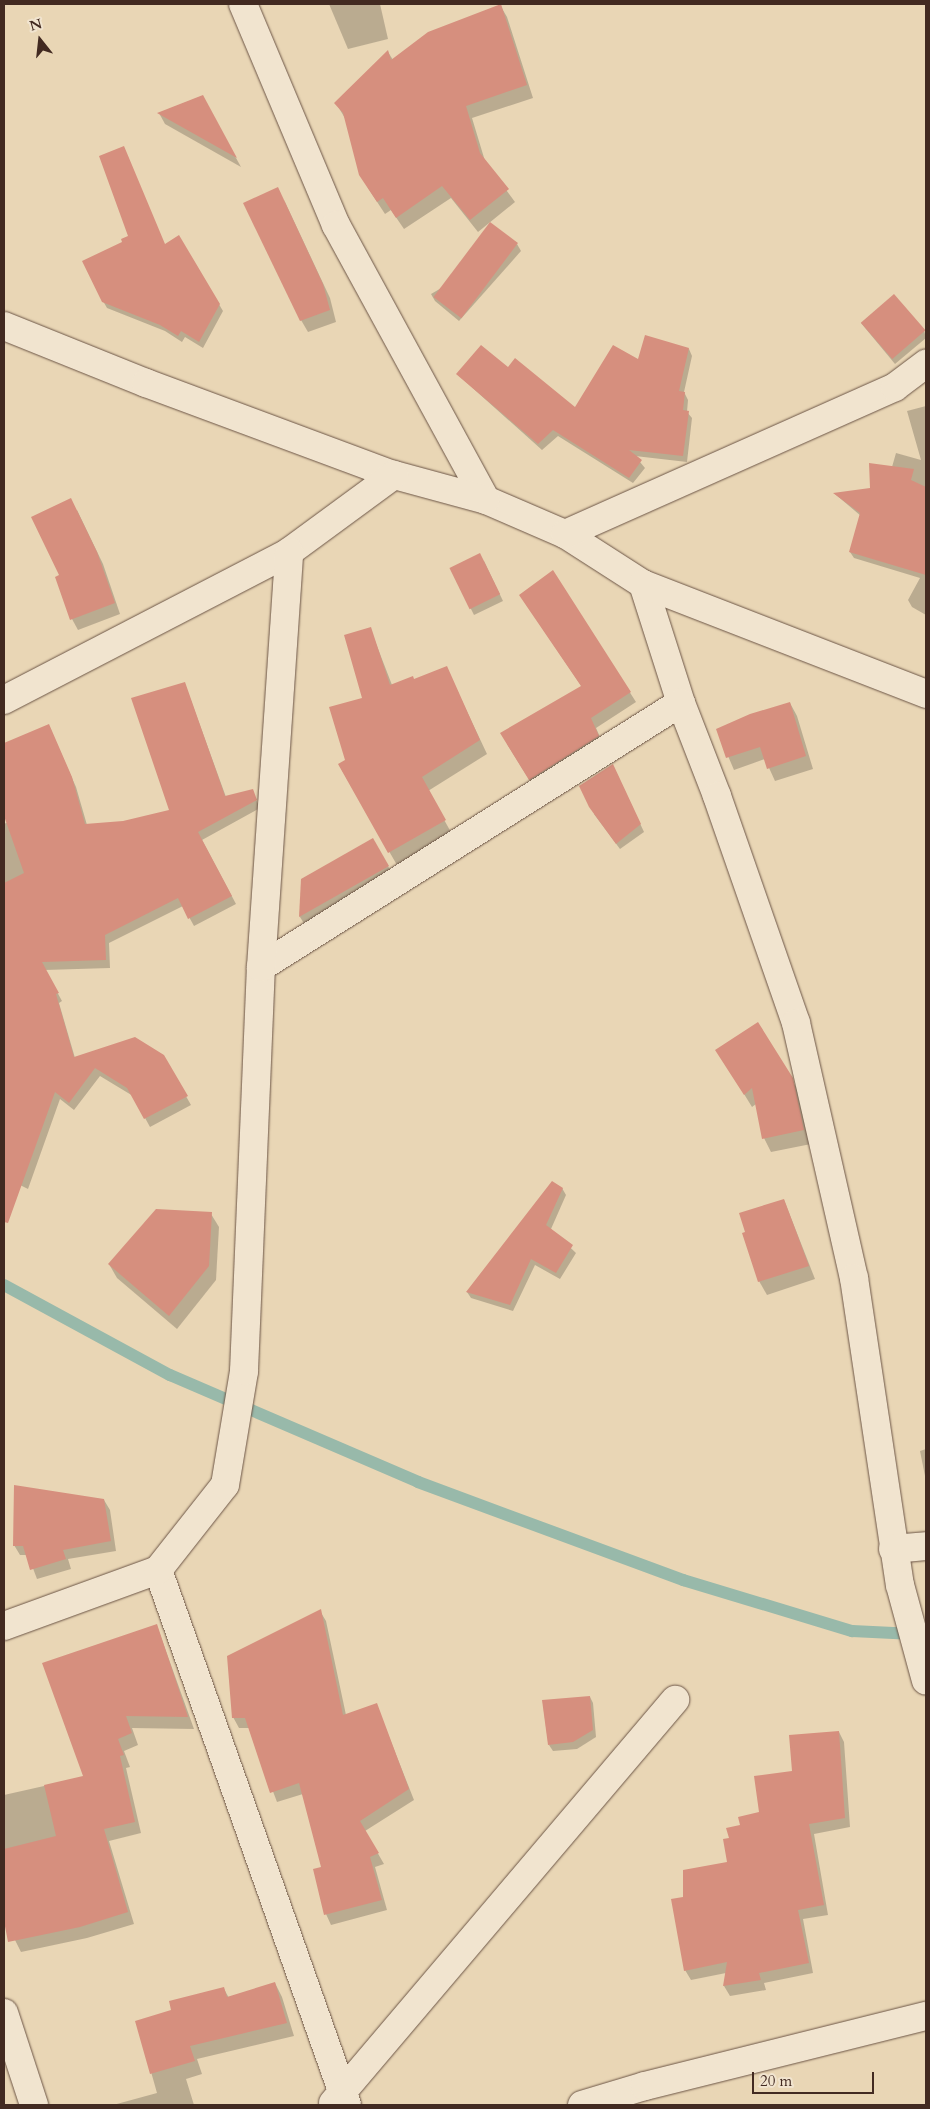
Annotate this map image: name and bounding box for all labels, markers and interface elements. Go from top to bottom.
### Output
text: N [27,14,44,36]
north arrow [15,15,65,65]
scale bar [755,2062,878,2094]
text: 20 m [760,2071,792,2091]

